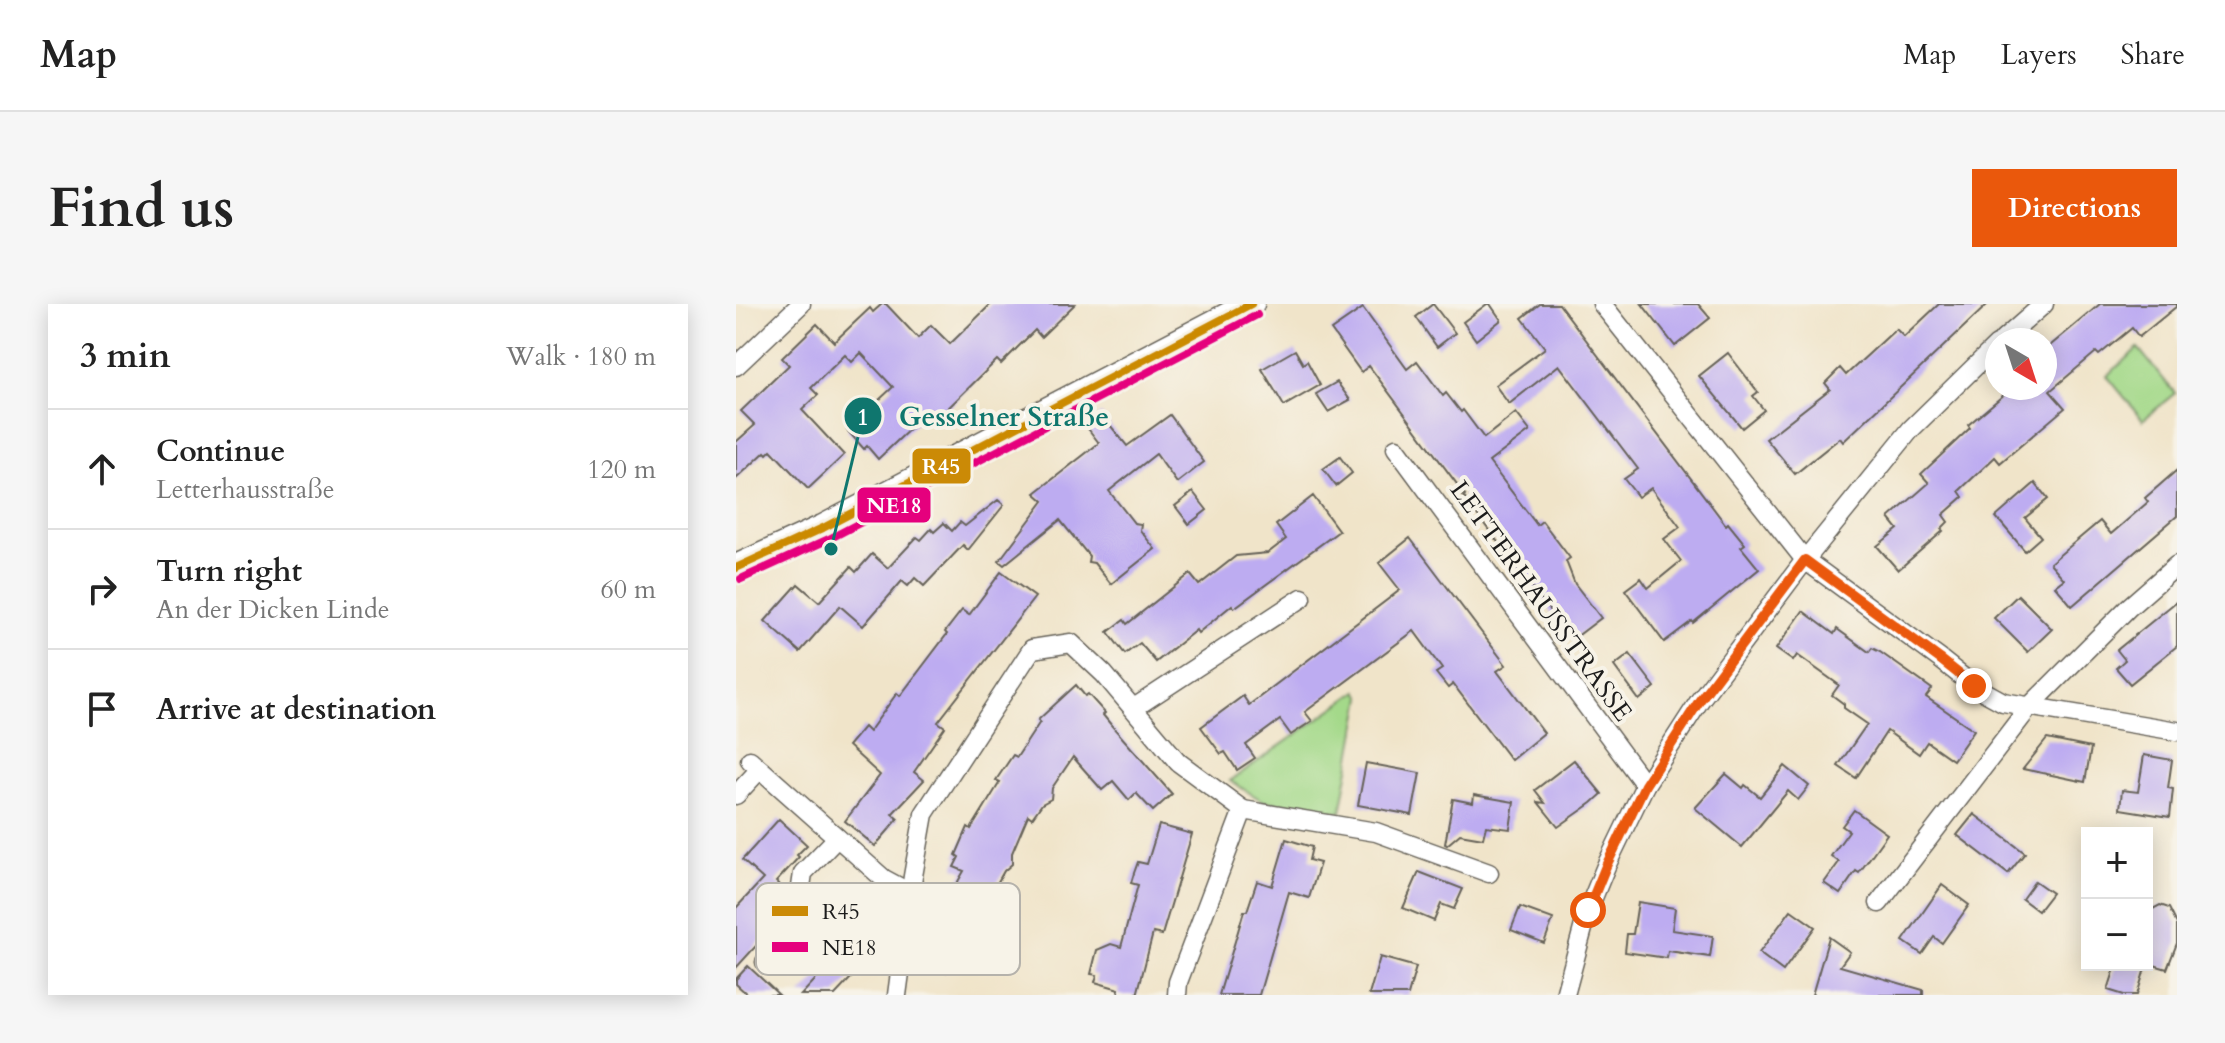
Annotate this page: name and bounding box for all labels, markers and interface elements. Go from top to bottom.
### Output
text: Map [40,29,117,81]
text: Map [1903,36,1956,74]
text: Layers [2000,36,2077,74]
text: Share [2121,36,2185,74]
button: Directions [1972,169,2177,247]
text: Find us [48,171,234,246]
north arrow [1985,328,2057,400]
text: 3 min [80,333,171,379]
text: Walk · 180 m [506,339,656,374]
callout: Gesselner Straße [843,390,1125,442]
text: Gesselner Straße [899,398,1109,436]
text: 1 [857,401,869,434]
text: Continue [156,431,285,472]
icon: ahead [80,447,124,491]
line badge: R45 [911,447,972,485]
text: 120 m [587,452,656,487]
text: R45 [922,452,960,482]
text: Letterhausstraße [156,472,335,507]
street label: LETTERHAUSSTRASSE [1442,474,1640,728]
line badge: NE18 [856,486,932,524]
text: NE18 [866,491,922,521]
text: Turn right [156,551,302,592]
icon: right [80,567,124,611]
text: 60 m [600,572,656,607]
text: An der Dicken Linde [156,592,390,627]
route end [1956,668,1992,704]
icon: arrive [80,687,124,731]
text: Arrive at destination [156,689,436,730]
map controls [2081,827,2153,971]
button: + [2081,827,2153,899]
legend [756,883,1020,975]
route start [1570,892,1606,928]
text: R45 [822,897,860,927]
button: − [2081,899,2153,971]
text: NE18 [822,933,877,963]

